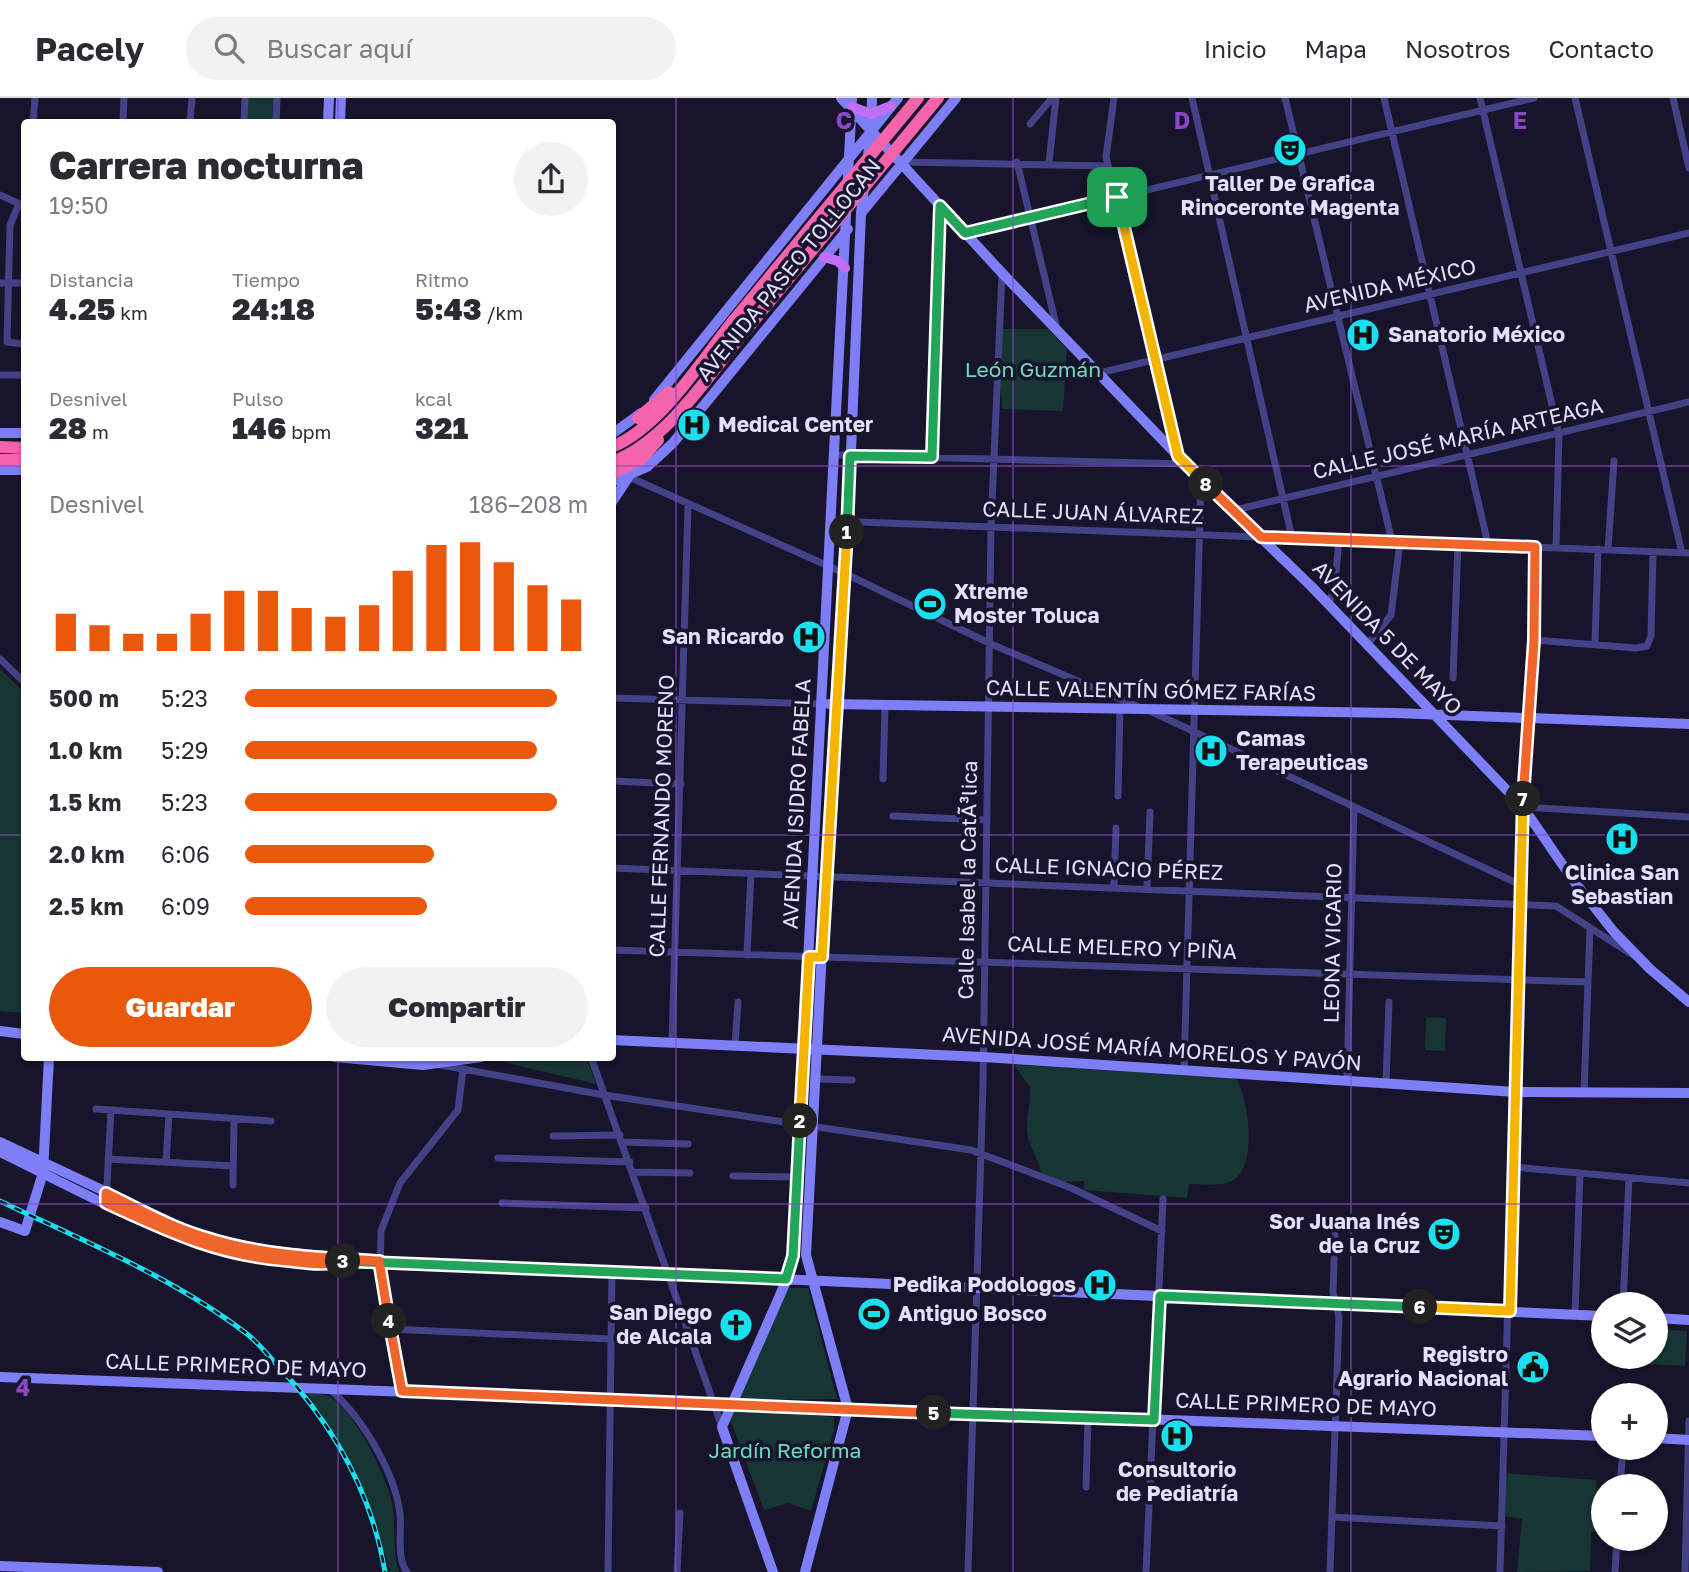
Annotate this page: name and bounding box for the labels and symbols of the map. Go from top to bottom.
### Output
text: C [836,106,852,134]
text: D [1174,106,1190,134]
text: E [1513,106,1527,134]
theatre icon: Taller De Grafica Rinoceronte Magenta [1271,131,1309,169]
street label: AVENIDA PASEO TOLLOCAN [690,153,886,386]
pin [1087,167,1147,227]
place label: Taller De Grafica Rinoceronte Magenta [1181,170,1399,220]
street label: AVENIDA MÉXICO [1301,253,1479,318]
hospital icon: Sanatorio México [1344,316,1382,354]
place label: Sanatorio México [1388,321,1565,347]
park label: León Guzmán [965,356,1101,382]
street label: CALLE JOSÉ MARÍA ARTEAGA [1310,392,1605,484]
hospital icon: Medical Center [675,406,713,444]
place label: Medical Center [718,411,873,437]
pin: 8 [1188,466,1224,502]
street label: CALLE JUAN ÁLVAREZ [982,495,1204,529]
pin: 1 [830,514,864,550]
street label: AVENIDA 5 DE MAYO [1308,555,1468,720]
place label: Xtreme Moster Toluca [954,578,1100,628]
sports icon: Xtreme Moster Toluca [911,585,949,623]
hospital icon: San Ricardo [790,618,828,656]
place label: San Ricardo [662,623,784,649]
street label: CALLE FERNANDO MORENO [643,674,679,958]
street label: CALLE VALENTÍN GÓMEZ FARÍAS [986,674,1316,706]
street label: AVENIDA ISIDRO FABELA [776,678,816,930]
place label: Camas Terapeuticas [1236,725,1369,775]
hospital icon: Camas Terapeuticas [1192,732,1230,770]
street label: Calle Isabel la CatÃ³lica [952,760,982,1000]
pin: 7 [1506,782,1540,816]
hospital icon: Clinica San Sebastian [1603,820,1641,858]
street label: CALLE IGNACIO PÉREZ [994,851,1224,885]
place label: Clinica San Sebastian [1565,859,1679,909]
street label: LEONA VICARIO [1318,863,1346,1023]
street label: CALLE MELERO Y PIÑA [1007,930,1237,964]
street label: AVENIDA JOSÉ MARÍA MORELOS Y PAVÓN [941,1020,1363,1076]
pin: 2 [782,1104,818,1138]
place label: Sor Juana Inés de la Cruz [1269,1208,1420,1258]
theatre icon: Sor Juana Inés de la Cruz [1425,1215,1463,1253]
pin: 3 [326,1244,360,1278]
hospital icon: Pedika Podologos [1081,1266,1119,1304]
place label: Pedika Podologos [893,1271,1076,1297]
pin: 6 [1402,1290,1438,1324]
sports icon: Antiguo Bosco [855,1295,893,1333]
place label: San Diego de Alcala [609,1299,712,1349]
place label: Antiguo Bosco [898,1300,1047,1326]
pin: 4 [372,1304,406,1338]
church icon: San Diego de Alcala [717,1306,755,1344]
place label: Registro Agrario Nacional [1338,1341,1508,1391]
street label: CALLE PRIMERO DE MAYO [105,1347,367,1383]
public building icon: Registro Agrario Nacional [1514,1348,1552,1386]
text: 4 [16,1373,30,1401]
street label: CALLE PRIMERO DE MAYO [1175,1386,1437,1422]
pin: 5 [916,1396,951,1430]
hospital icon: Consultorio de Pediatría [1158,1417,1196,1455]
park label: Jardín Reforma [709,1437,861,1463]
place label: Consultorio de Pediatría [1116,1456,1238,1506]

